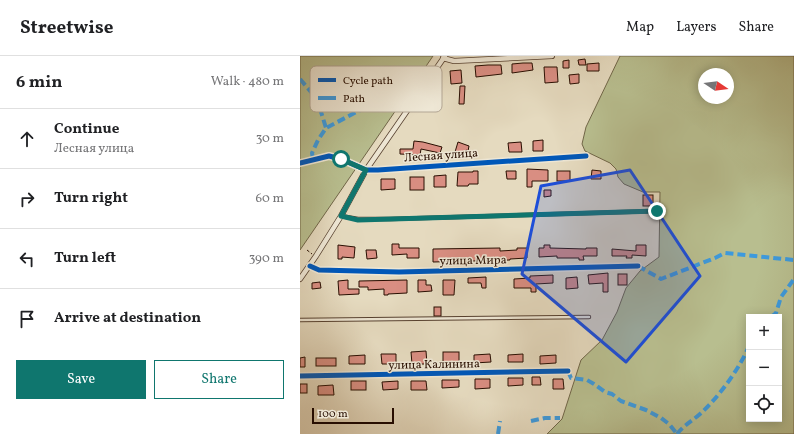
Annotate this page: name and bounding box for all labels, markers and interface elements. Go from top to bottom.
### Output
text: Streetwise [20,15,113,41]
text: Map [626,18,654,37]
text: Layers [676,18,716,37]
text: Share [738,18,774,37]
legend [310,66,442,112]
north arrow [698,68,734,104]
text: 6 min [16,71,62,94]
text: Walk · 480 m [211,73,284,91]
text: Cycle path [343,74,393,89]
text: Path [343,92,366,107]
text: Continue [54,119,119,140]
icon: ahead [16,128,38,150]
text: 30 m [256,130,284,148]
text: Лесная улица [54,140,134,158]
street label: Лесная улица [404,145,479,167]
route start [332,150,350,168]
icon: right [16,188,38,210]
text: Turn right [54,188,128,209]
text: 60 m [256,190,284,208]
route end [648,202,666,220]
icon: left [16,248,38,270]
text: Turn left [54,248,116,269]
text: 390 m [249,250,284,268]
street label: улица Мира [439,252,507,270]
icon: arrive [16,308,38,330]
text: Arrive at destination [54,308,201,329]
map controls [746,314,782,422]
button: + [746,314,782,350]
button: − [746,350,782,386]
street label: улица Калинина [388,356,480,374]
button: Save [16,360,146,399]
button: Share [154,360,284,399]
button: locate [746,386,782,422]
scale bar [312,406,394,425]
text: 100 m [318,407,348,422]

